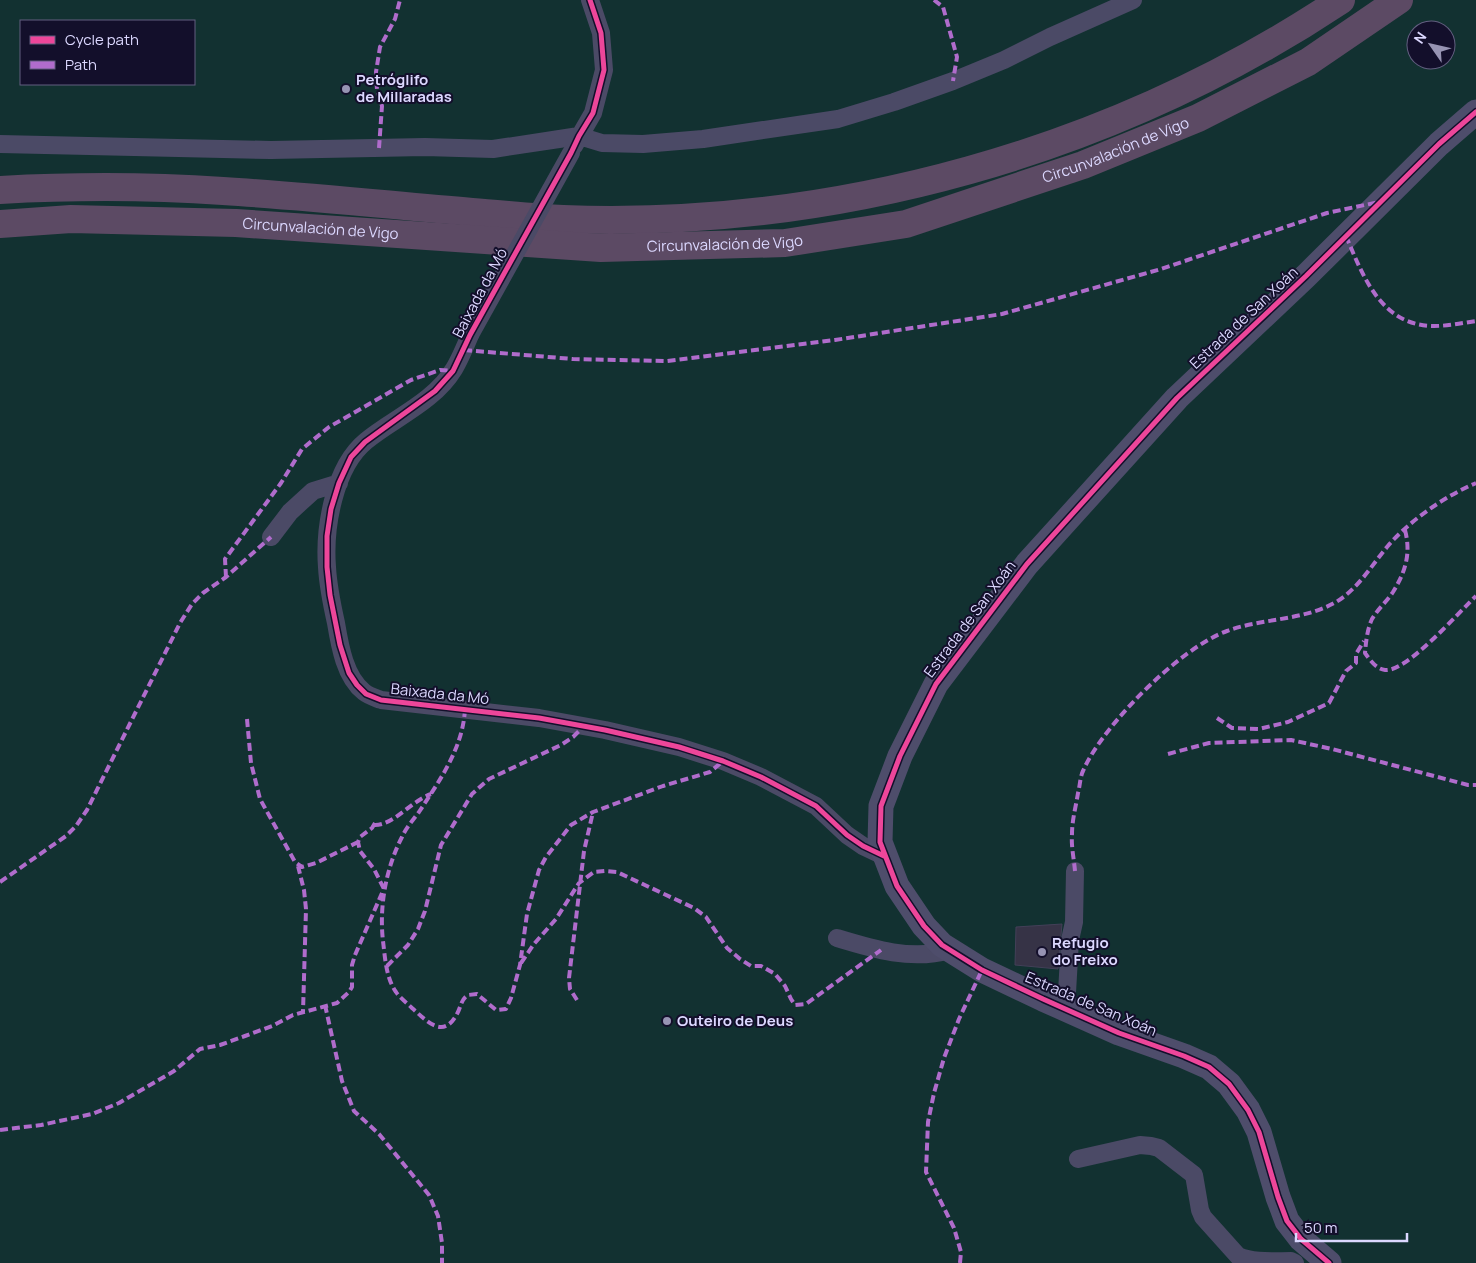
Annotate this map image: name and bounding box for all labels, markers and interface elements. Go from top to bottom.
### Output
legend [20,20,195,85]
north arrow [1406,20,1456,70]
text: N [1409,28,1430,47]
text: Cycle path [65,29,139,50]
text: Path [65,54,97,75]
place label: Petróglifo de Millaradas [356,69,452,107]
marker: Petróglifo de Millaradas [340,83,352,95]
street label: Circunvalación de Vigo [1039,112,1192,188]
street label: Circunvalación de Vigo [242,212,399,244]
street label: Circunvalación de Vigo [647,229,804,257]
street label: Baixada da Mó [447,244,512,341]
street label: Estrada de San Xoán [1185,262,1302,373]
street label: Estrada de San Xoán [919,556,1021,681]
street label: Baixada da Mó [390,678,490,709]
place label: Refugio do Freixo [1052,932,1118,970]
marker: Refugio do Freixo [1036,946,1048,958]
street label: Estrada de San Xoán [1022,966,1160,1041]
place label: Outeiro de Deus [677,1010,793,1031]
marker: Outeiro de Deus [661,1015,673,1027]
scale bar [1296,1210,1407,1242]
text: 50 m [1304,1217,1338,1238]

